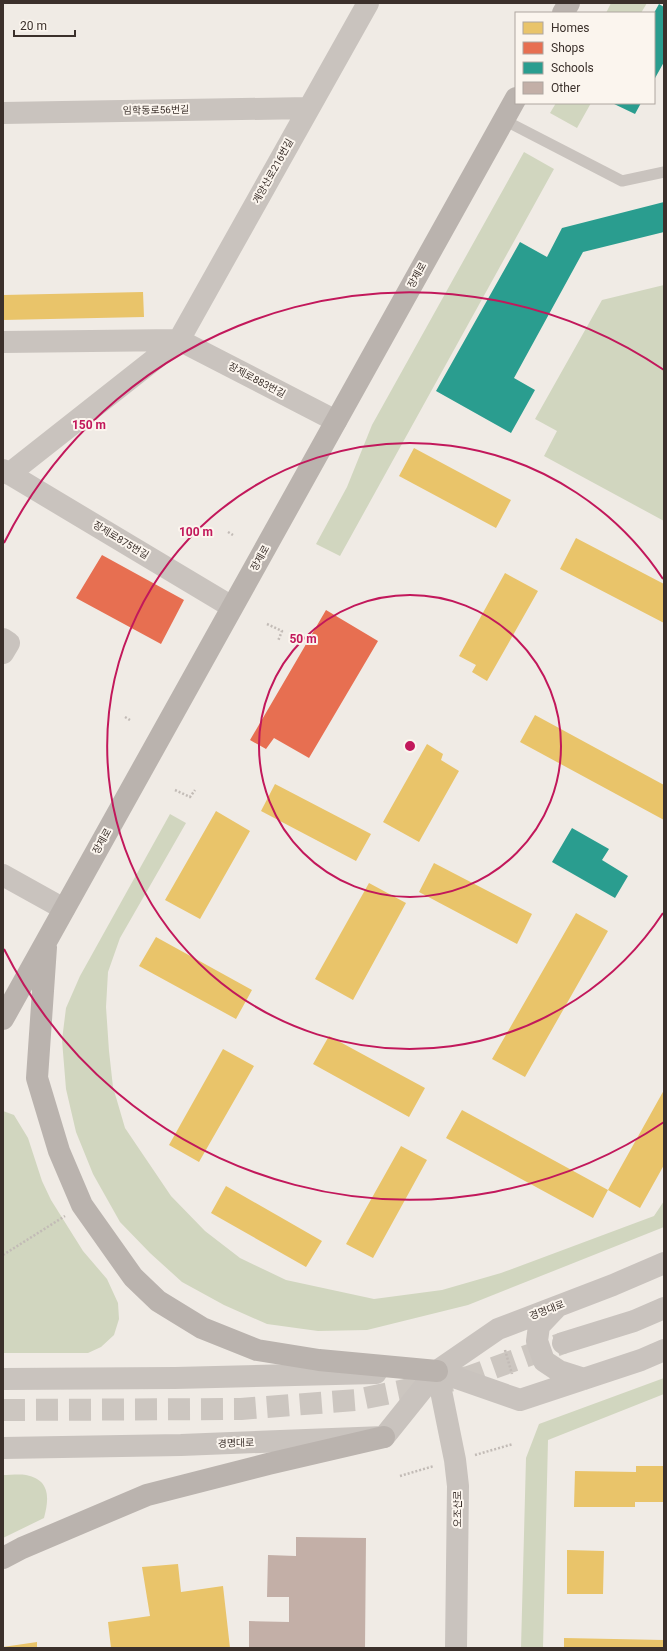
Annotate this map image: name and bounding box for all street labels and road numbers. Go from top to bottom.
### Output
street label: 임학동로56번길 [123,104,189,116]
street label: 계양산로216번길 [251,137,295,205]
street label: 장제로 [405,260,429,290]
street label: 장제로883번길 [227,360,287,400]
street label: 장제로875번길 [91,519,151,561]
street label: 장제로 [248,543,272,573]
street label: 장제로 [90,826,114,856]
street label: 경명대로 [528,1298,566,1322]
street label: 경명대로 [217,1437,255,1449]
street label: 오조산로 [452,1491,463,1527]

